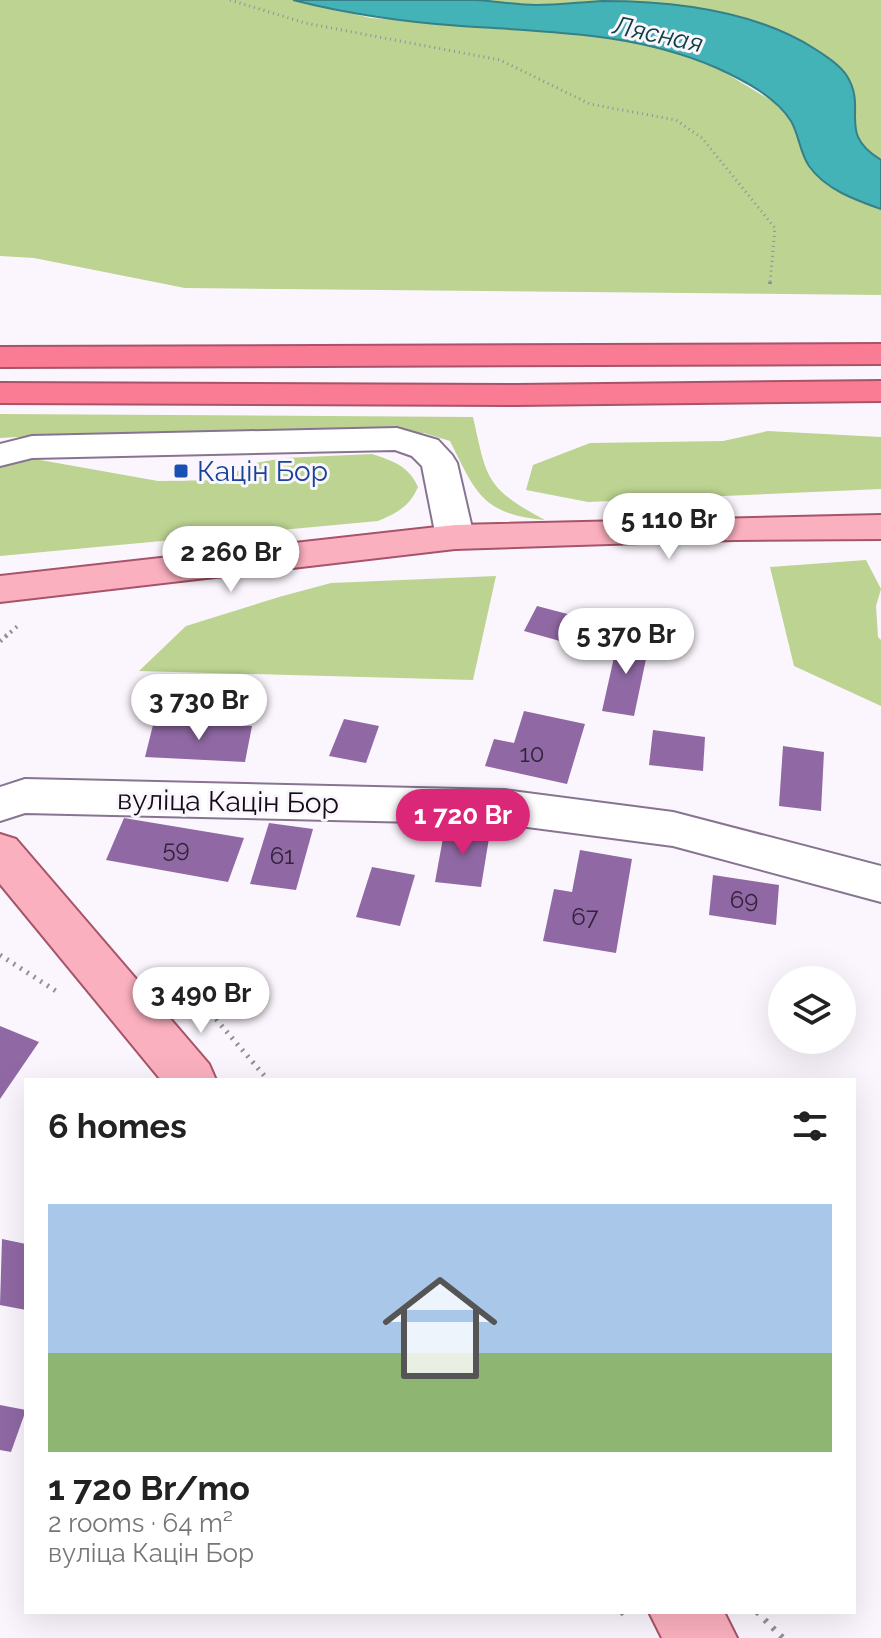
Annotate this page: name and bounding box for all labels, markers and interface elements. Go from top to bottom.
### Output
water label: Лясная [609,10,706,58]
place label: Кацін Бор [197,455,328,488]
marker: Кацін Бор [172,462,190,480]
pin: 5 110 Br [586,493,752,561]
text: 5 110 Br [621,504,717,534]
pin: 2 260 Br [148,526,314,594]
text: 2 260 Br [180,537,282,567]
pin: 5 370 Br [543,608,709,676]
text: 5 370 Br [576,619,676,649]
pin: 3 730 Br [116,674,282,742]
text: 3 730 Br [149,685,249,715]
house number: 10 [520,739,544,768]
street label: вуліца Кацін Бор [117,783,339,820]
pin: 1 720 Br [380,789,546,857]
text: 1 720 Br [414,800,512,830]
house number: 59 [162,834,190,863]
house number: 61 [270,841,294,870]
house number: 69 [730,885,758,914]
house number: 67 [571,902,599,931]
map controls [768,966,856,1054]
button: layers [768,966,856,1054]
pin: 3 490 Br [118,967,284,1035]
text: 3 490 Br [151,978,251,1008]
icon: filters [788,1104,832,1148]
text: 6 homes [48,1106,187,1146]
icon: home [368,1256,512,1400]
text: 1 720 Br/mo [48,1468,250,1508]
text: 2 rooms · 64 m² [48,1508,233,1538]
text: вуліца Кацін Бор [48,1538,254,1568]

